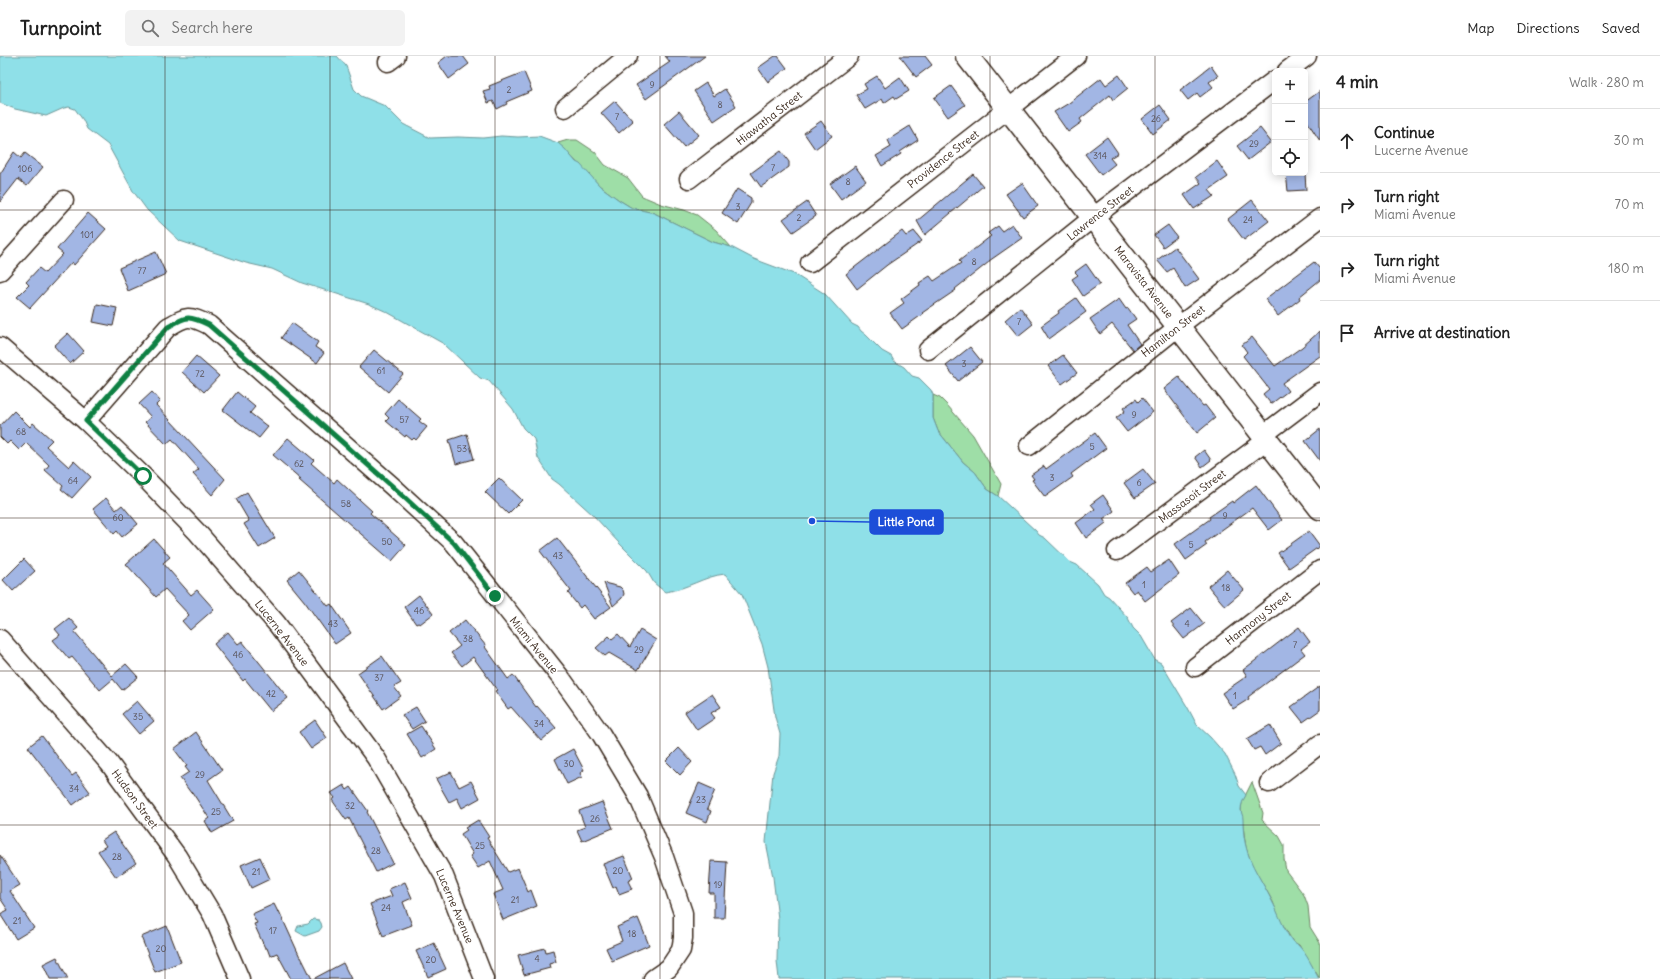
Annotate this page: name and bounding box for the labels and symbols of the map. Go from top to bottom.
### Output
house number: 9 [649,79,655,90]
house number: 2 [507,84,512,95]
street label: Hiawatha Street [733,88,805,148]
house number: 8 [717,99,723,110]
house number: 7 [615,111,620,122]
house number: 26 [1151,113,1161,124]
street label: Providence Street [904,127,982,191]
house number: 29 [1249,138,1259,149]
house number: 314 [1093,150,1107,161]
house number: 7 [771,162,776,173]
house number: 106 [18,163,32,174]
house number: 8 [845,176,851,187]
street label: Lawrence Street [1064,182,1136,243]
house number: 3 [735,201,741,212]
house number: 2 [797,212,802,223]
house number: 24 [1243,214,1253,225]
house number: 101 [80,229,94,240]
street label: Maravista Avenue [1111,243,1177,321]
house number: 8 [971,256,977,267]
house number: 77 [138,265,147,276]
street label: Hamilton Street [1138,302,1208,360]
house number: 7 [1017,316,1022,327]
house number: 3 [961,358,967,369]
house number: 61 [377,365,385,376]
house number: 72 [195,368,205,379]
house number: 9 [1131,409,1137,420]
house number: 57 [399,414,409,425]
house number: 68 [16,426,26,437]
house number: 5 [1089,441,1095,452]
house number: 53 [457,443,467,454]
house number: 62 [294,458,304,469]
street label: Massasoit Street [1156,466,1229,526]
route start [134,467,152,485]
house number: 3 [1049,472,1055,483]
house number: 64 [68,475,78,486]
house number: 6 [1136,477,1142,488]
house number: 58 [341,498,351,509]
callout: Little Pond [870,510,943,534]
house number: 9 [1222,510,1228,521]
house number: 60 [112,512,124,523]
text: Little Pond [877,514,935,529]
house number: 50 [381,536,393,547]
house number: 5 [1188,539,1194,550]
house number: 43 [553,550,563,561]
house number: 1 [1142,579,1146,590]
house number: 18 [1222,582,1230,593]
route end [486,587,504,605]
street label: Harmony Street [1223,588,1294,648]
street label: Lucerne Avenue [252,597,312,669]
house number: 46 [414,605,424,616]
street label: Miami Avenue [507,614,561,676]
house number: 43 [328,618,338,629]
house number: 4 [1184,618,1190,629]
house number: 38 [463,633,473,644]
house number: 7 [1293,639,1298,650]
house number: 29 [634,644,644,655]
house number: 46 [233,649,243,660]
house number: 37 [374,672,384,683]
house number: 42 [266,688,276,699]
house number: 1 [1233,690,1237,701]
house number: 35 [133,711,143,722]
house number: 34 [534,718,544,729]
house number: 30 [563,758,575,769]
street label: Hudson Street [109,766,161,832]
house number: 29 [195,769,205,780]
house number: 34 [69,783,79,794]
house number: 23 [696,794,706,805]
house number: 32 [345,800,355,811]
house number: 25 [211,806,221,817]
house number: 26 [590,813,600,824]
house number: 25 [475,840,485,851]
house number: 28 [371,845,381,856]
house number: 28 [112,851,122,862]
house number: 20 [613,865,624,876]
house number: 21 [252,866,260,877]
street label: Lucerne Avenue [433,867,477,946]
house number: 19 [714,879,722,890]
house number: 21 [511,894,519,905]
house number: 24 [381,902,391,913]
house number: 21 [13,915,21,926]
house number: 17 [269,925,278,936]
house number: 18 [628,928,636,939]
house number: 20 [156,943,167,954]
house number: 4 [534,953,540,964]
house number: 20 [426,954,437,965]

